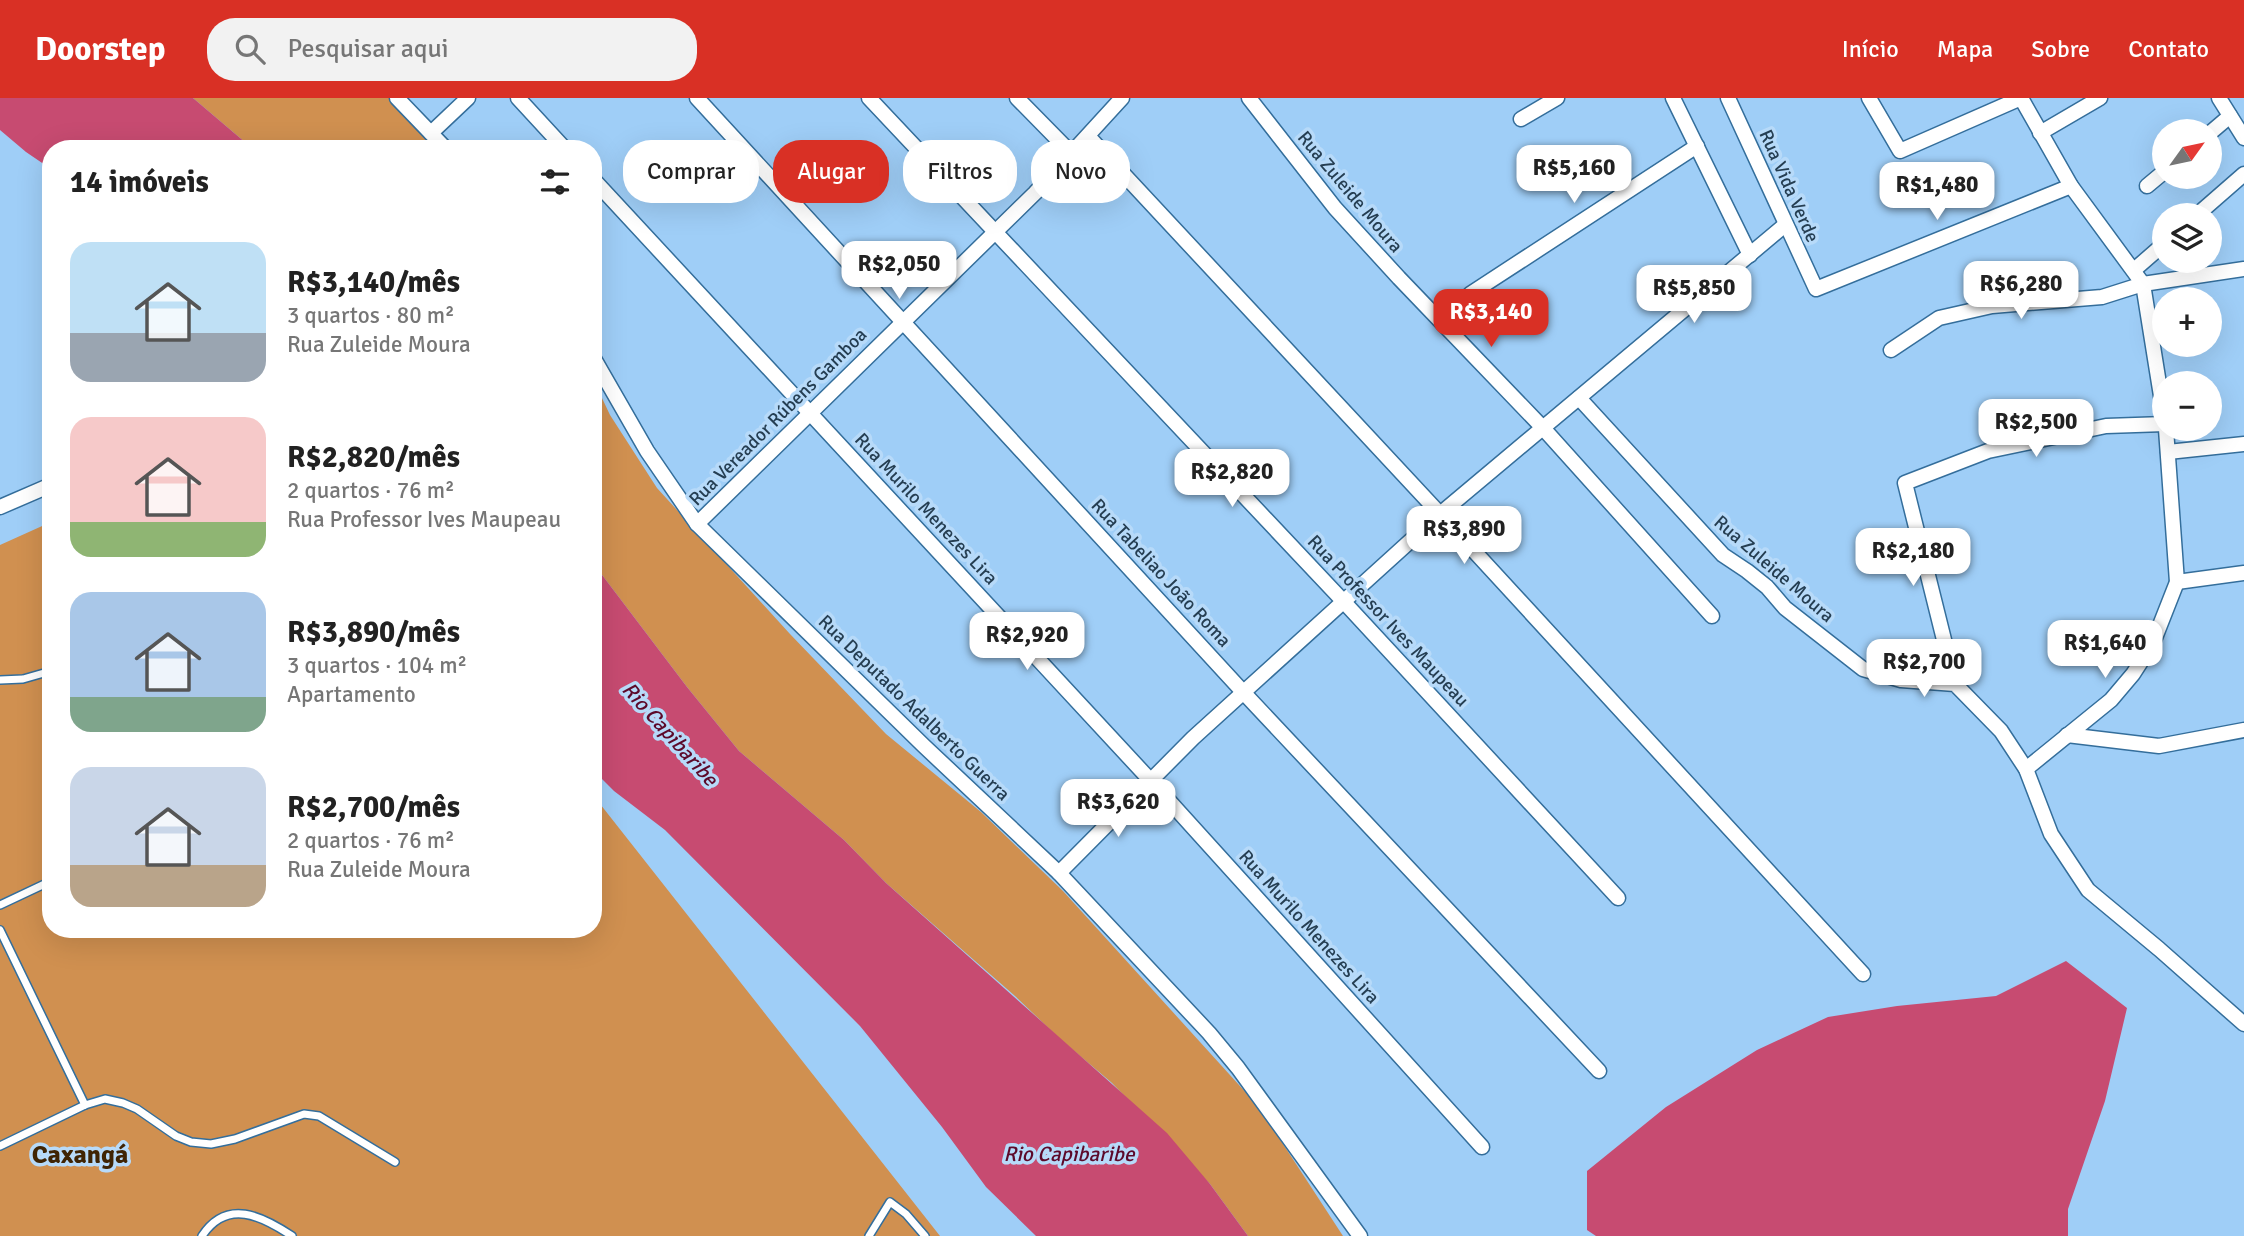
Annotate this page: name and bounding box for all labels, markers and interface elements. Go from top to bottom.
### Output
search box [207,18,697,81]
text: Doorstep [35,29,165,70]
icon: search [231,30,269,68]
text: Pesquisar aqui [287,33,449,65]
text: Início [1842,34,1899,64]
text: Mapa [1937,34,1993,64]
text: Sobre [2031,34,2090,64]
text: Contato [2128,34,2209,64]
north arrow [2152,119,2222,189]
map controls [2152,119,2222,441]
street label: Rua Zuleide Moura [1292,126,1408,258]
street label: Rua Vida Verde [1753,126,1825,246]
chip: Comprar [623,140,759,203]
chip: Alugar [773,140,889,203]
chip: Filtros [903,140,1017,203]
chip: Novo [1031,140,1130,203]
pin: R$5,160 [1509,146,1639,205]
text: R$5,160 [1532,153,1616,182]
pin: R$1,480 [1872,162,2002,222]
icon: filters [536,163,574,201]
text: 14 imóveis [70,164,209,201]
text: R$1,480 [1895,170,1979,199]
button: layers [2152,203,2222,273]
pin: R$2,050 [834,242,964,301]
text: R$2,050 [857,249,941,278]
pin: R$6,280 [1956,262,2086,321]
text: R$3,140/mês [287,264,460,301]
pin: R$5,850 [1629,266,1759,325]
text: R$6,280 [1979,269,2063,298]
icon: home [126,270,210,354]
text: R$5,850 [1652,273,1736,302]
button: + [2152,287,2222,357]
pin: R$3,140 [1426,289,1556,349]
text: R$3,140 [1449,297,1533,326]
text: 3 quartos · 80 m² [287,301,455,330]
street label: Rua Vereador Rúbens Gamboa [684,323,872,511]
text: Rua Zuleide Moura [287,330,471,359]
button: − [2152,371,2222,441]
pin: R$2,500 [1971,400,2101,459]
text: R$2,500 [1994,407,2078,436]
street label: Rua Murilo Menezes Lira [849,428,1003,590]
text: R$2,820/mês [287,439,460,476]
icon: home [126,445,210,529]
pin: R$2,820 [1167,450,1297,509]
text: R$2,820 [1190,457,1274,486]
text: 2 quartos · 76 m² [287,476,455,505]
street label: Rua Tabeliao João Roma [1086,494,1236,652]
text: Rua Professor Ives Maupeau [287,505,561,534]
pin: R$3,890 [1399,506,1529,566]
street label: Rua Zuleide Moura [1709,510,1839,628]
text: R$3,890 [1422,514,1506,543]
pin: R$2,180 [1848,528,1978,588]
street label: Rua Professor Ives Maupeau [1302,530,1474,712]
text: R$2,180 [1871,536,1955,565]
street label: Rua Deputado Adalberto Guerra [813,610,1015,806]
pin: R$2,920 [962,612,1092,672]
text: R$3,890/mês [287,614,460,651]
icon: home [126,620,210,704]
text: R$2,920 [985,620,1069,649]
pin: R$1,640 [2040,620,2170,680]
text: R$1,640 [2063,628,2147,657]
pin: R$2,700 [1859,640,1989,699]
text: R$2,700 [1882,647,1966,676]
text: 3 quartos · 104 m² [287,651,467,680]
water label: Rio Capibaribe [617,677,724,792]
text: Apartamento [287,680,416,709]
pin: R$3,620 [1053,780,1183,839]
text: R$3,620 [1076,787,1160,816]
text: R$2,700/mês [287,789,460,826]
icon: home [126,795,210,879]
text: 2 quartos · 76 m² [287,826,455,855]
street label: Rua Murilo Menezes Lira [1234,845,1384,1009]
text: Rua Zuleide Moura [287,855,471,884]
district label: Caxangá [32,1139,128,1171]
water label: Rio Capibaribe [1004,1141,1136,1167]

